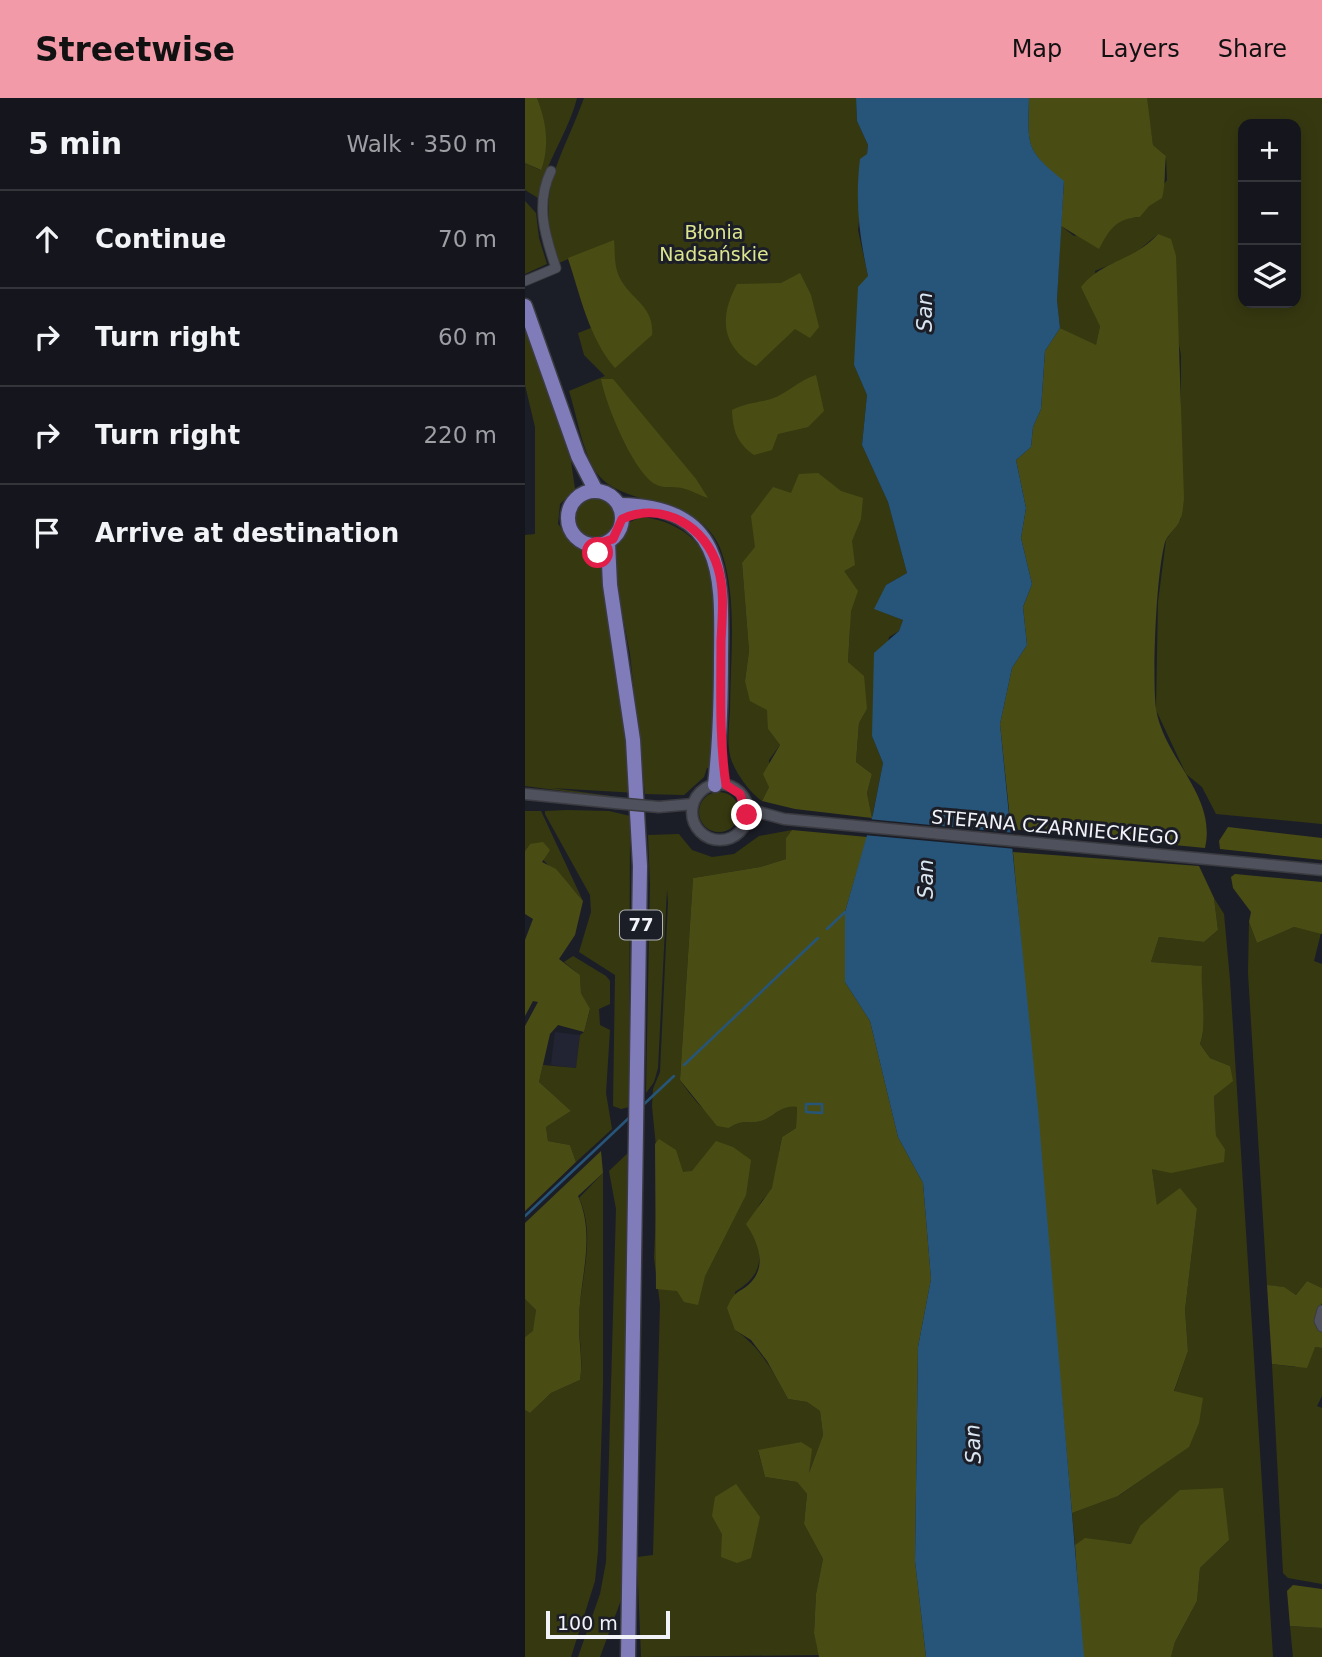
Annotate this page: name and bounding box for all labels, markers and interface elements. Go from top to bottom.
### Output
text: Streetwise [35,30,235,69]
text: Map [1012,35,1062,63]
text: Layers [1100,35,1180,63]
text: Share [1218,35,1287,63]
map controls [1238,119,1301,308]
button: + [1238,119,1301,182]
text: 5 min [28,126,122,161]
text: Walk · 350 m [346,131,497,157]
button: − [1238,182,1301,245]
icon: ahead [28,220,66,258]
park label: Błonia Nadsańskie [659,221,769,265]
text: Continue [95,224,226,254]
text: 70 m [438,226,497,252]
button: layers [1238,245,1301,308]
water label: San [913,292,937,332]
icon: right [28,318,66,356]
text: Turn right [95,322,240,352]
text: 60 m [438,324,497,350]
icon: right [28,416,66,454]
text: Turn right [95,420,240,450]
text: 220 m [423,422,497,448]
icon: arrive [28,514,66,552]
text: Arrive at destination [95,518,399,548]
route start [582,537,613,568]
route end [731,799,762,830]
street label: STEFANA CZARNIECKIEGO [930,805,1180,849]
water label: San [914,859,938,899]
road number: 77 [620,910,662,940]
water label: San [960,1424,986,1464]
scale bar [546,1608,670,1640]
text: 100 m [557,1612,618,1634]

